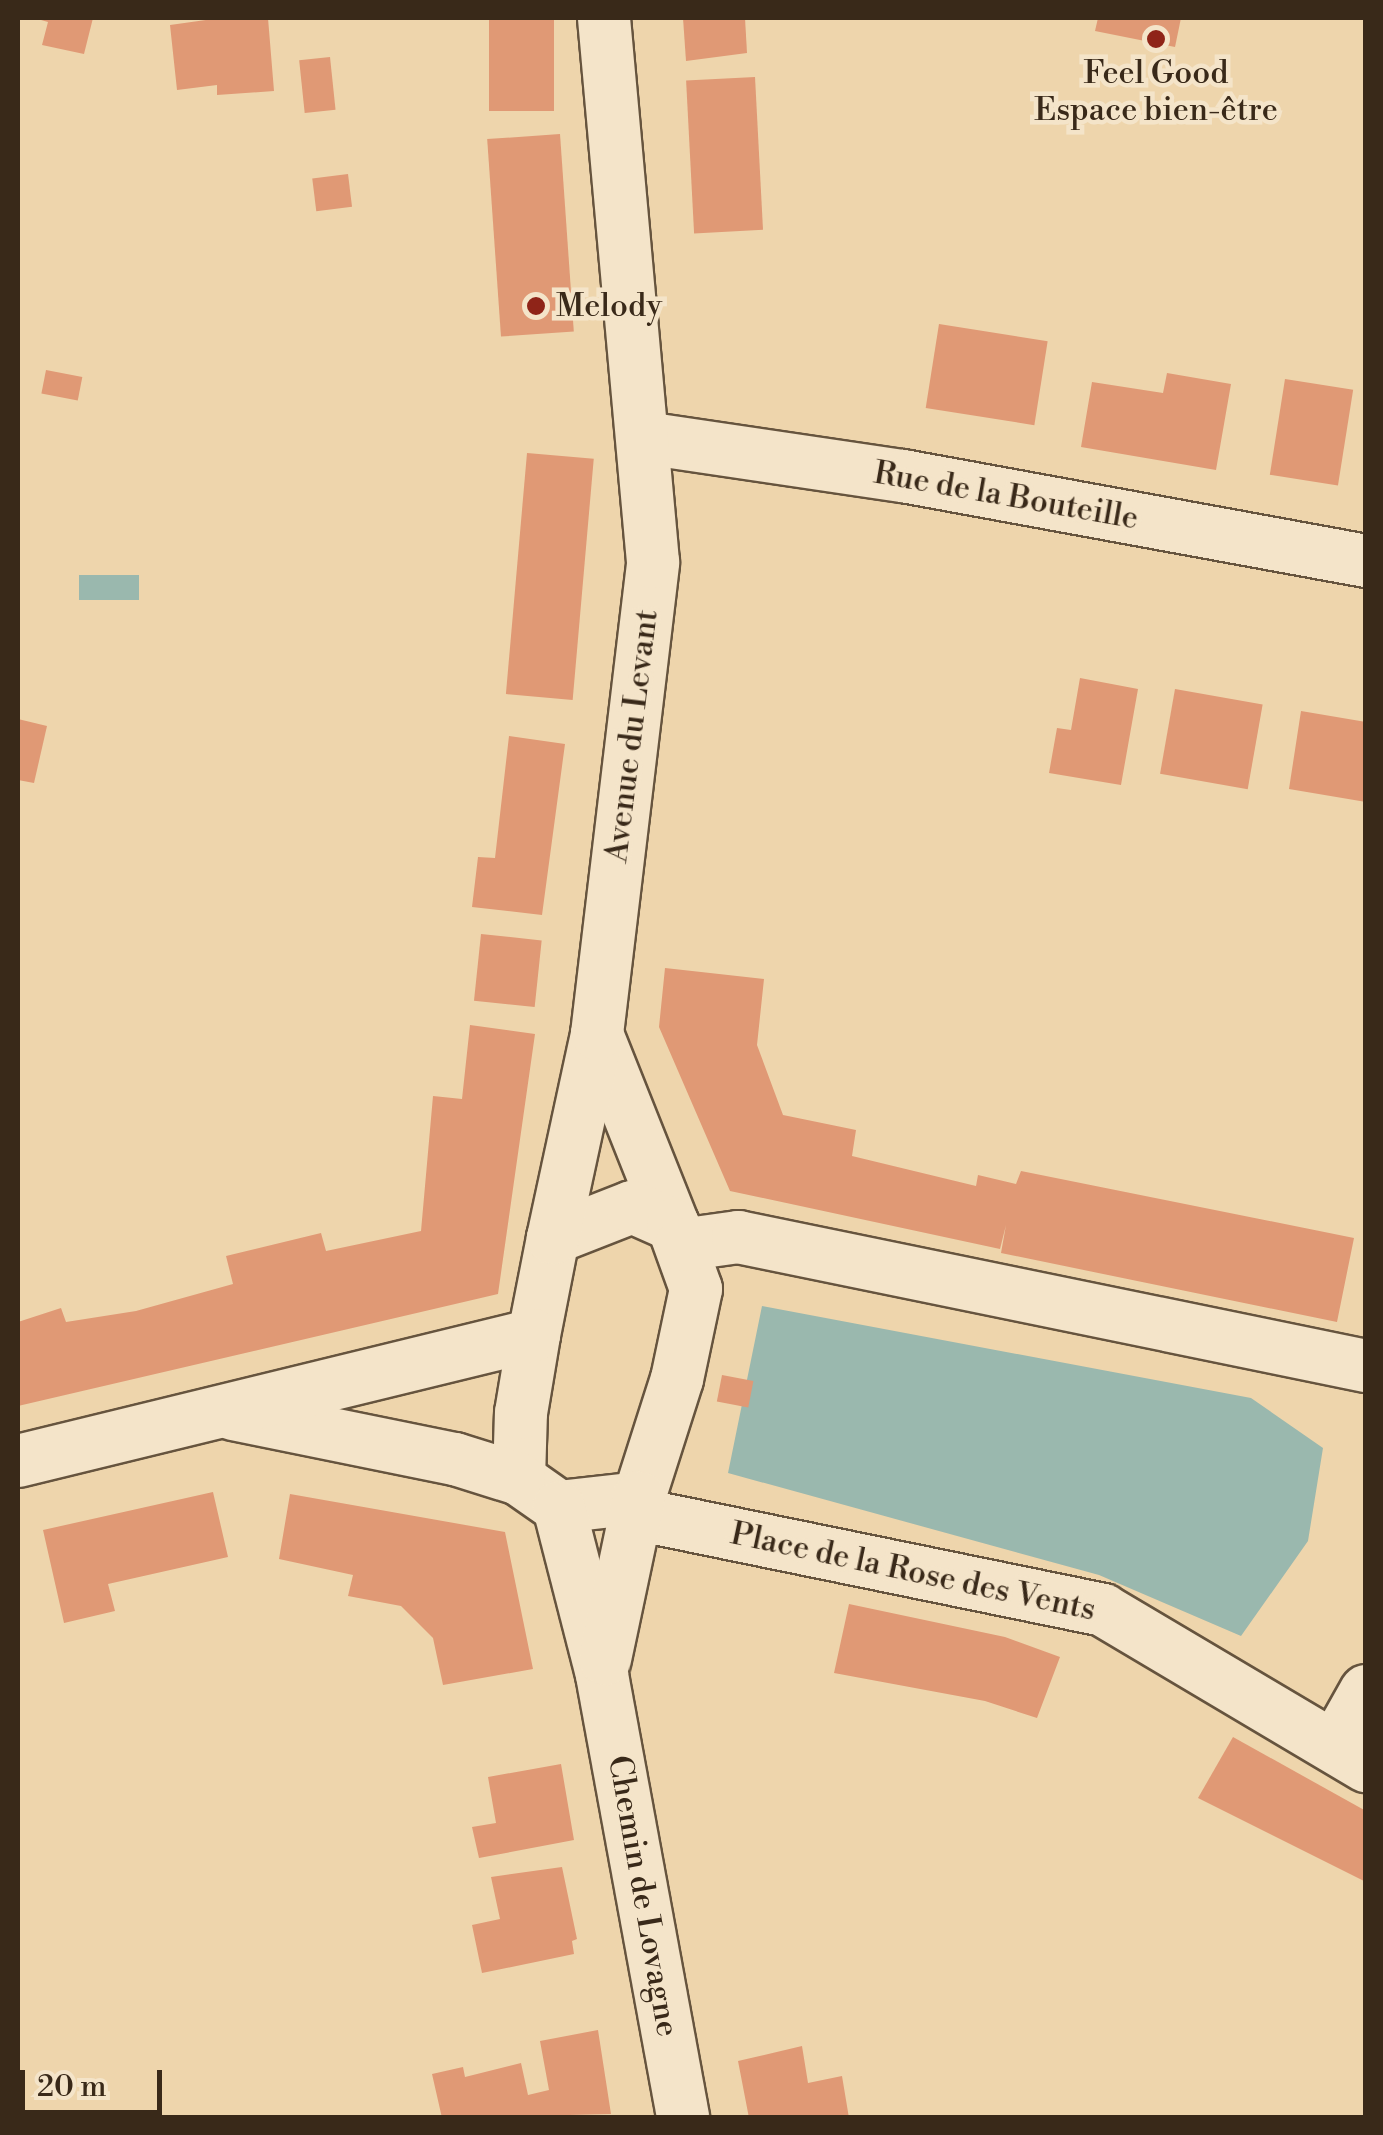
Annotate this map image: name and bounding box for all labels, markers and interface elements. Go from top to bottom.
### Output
marker: Feel Good Espace bien-être [1145,28,1167,50]
place label: Feel Good Espace bien-être [1034,55,1278,130]
place label: Melody [556,287,662,325]
marker: Melody [525,295,547,317]
street label: Rue de la Bouteille [871,454,1141,538]
street label: Avenue du Levant [597,607,667,865]
street label: Place de la Rose des Vents [727,1515,1099,1629]
street label: Chemin de Lovagne [599,1752,687,2040]
scale bar [25,2050,168,2112]
text: 20 m [37,2068,106,2106]

